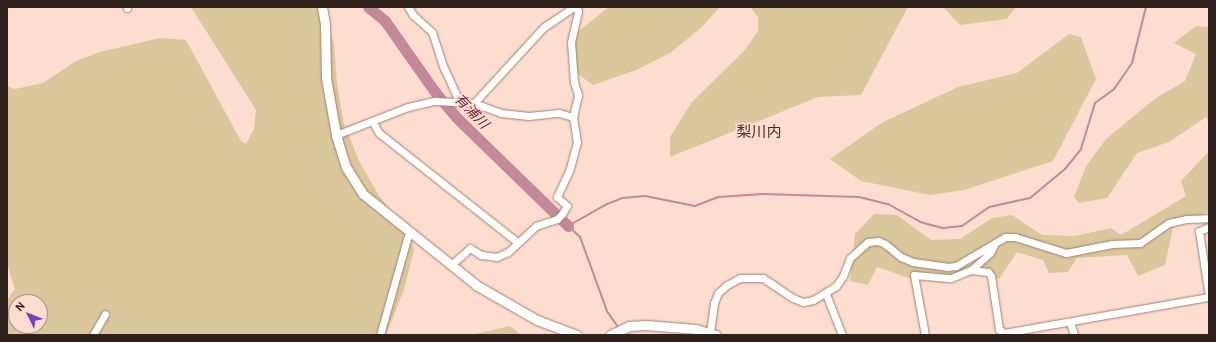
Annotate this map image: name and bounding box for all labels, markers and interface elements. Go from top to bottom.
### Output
water label: 有浦川 [451,90,493,132]
district label: 梨川内 [737,124,781,142]
north arrow [8,294,48,334]
text: N [12,299,28,314]

